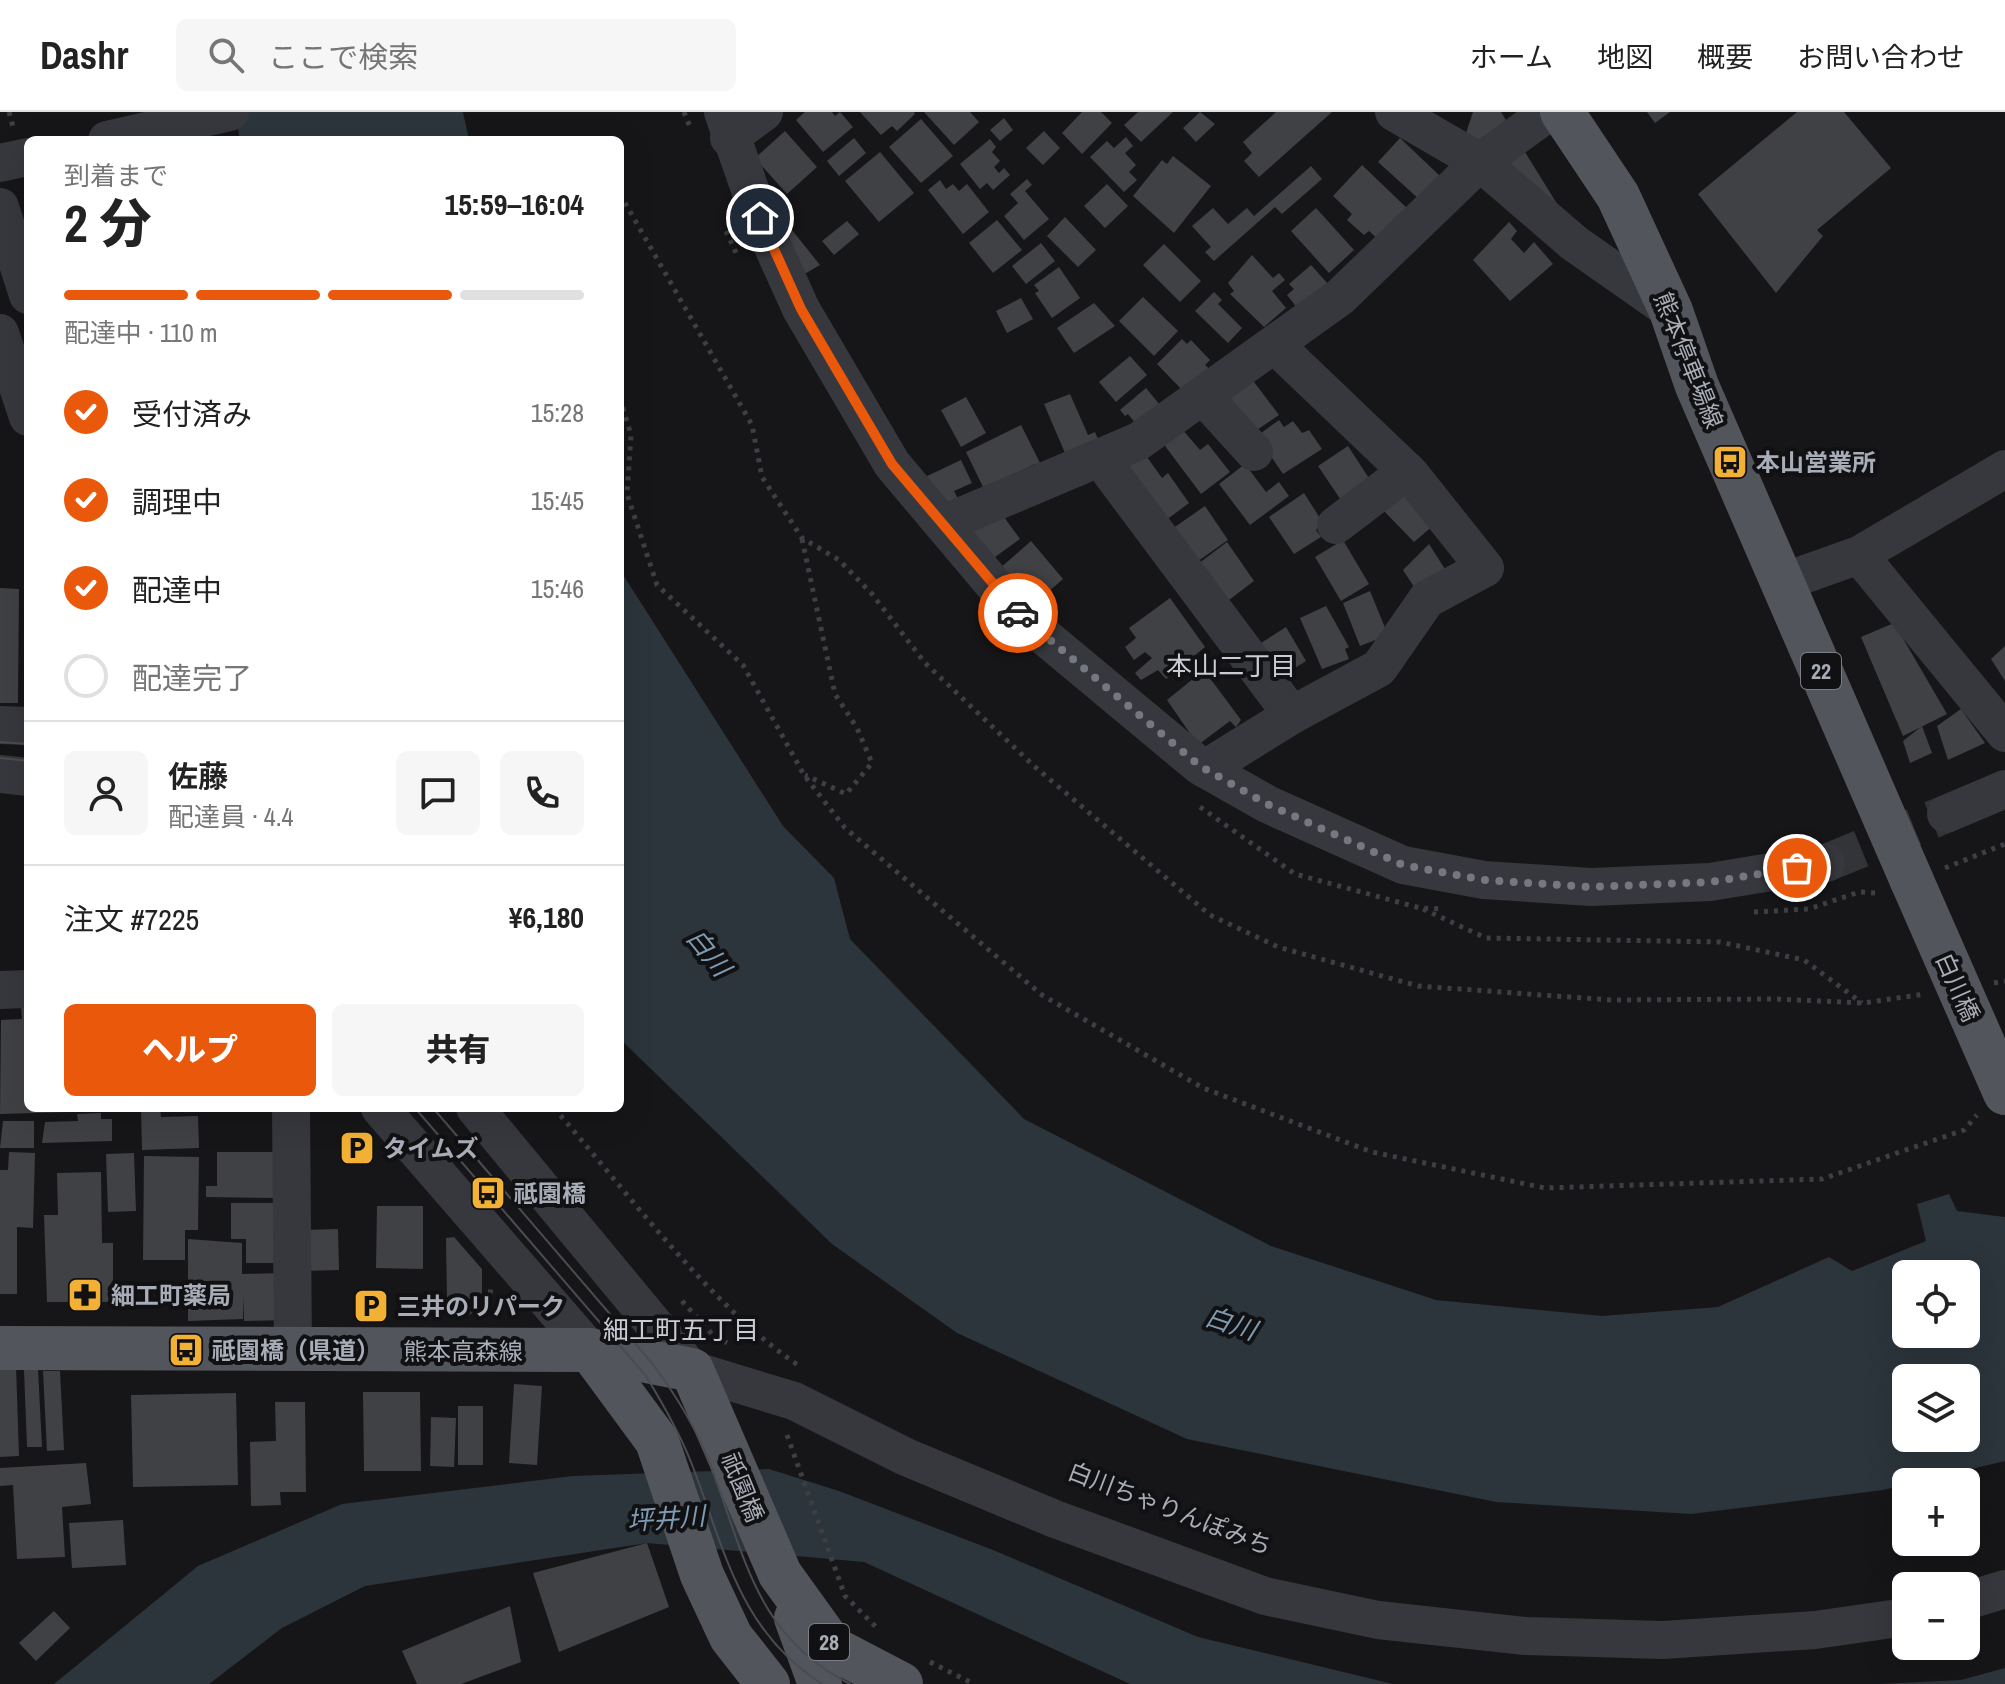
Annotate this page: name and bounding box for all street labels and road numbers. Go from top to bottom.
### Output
street label: 熊本停車場線 [1647,287,1731,433]
road number: 22 [1801,653,1841,689]
street label: 白川橋 [1929,948,1987,1026]
street label: 熊本高森線 [403,1335,523,1367]
street label: 祇園橋 [715,1448,771,1526]
street label: 白川ちゃりんぽみち [1063,1454,1277,1562]
road number: 28 [809,1624,849,1660]

